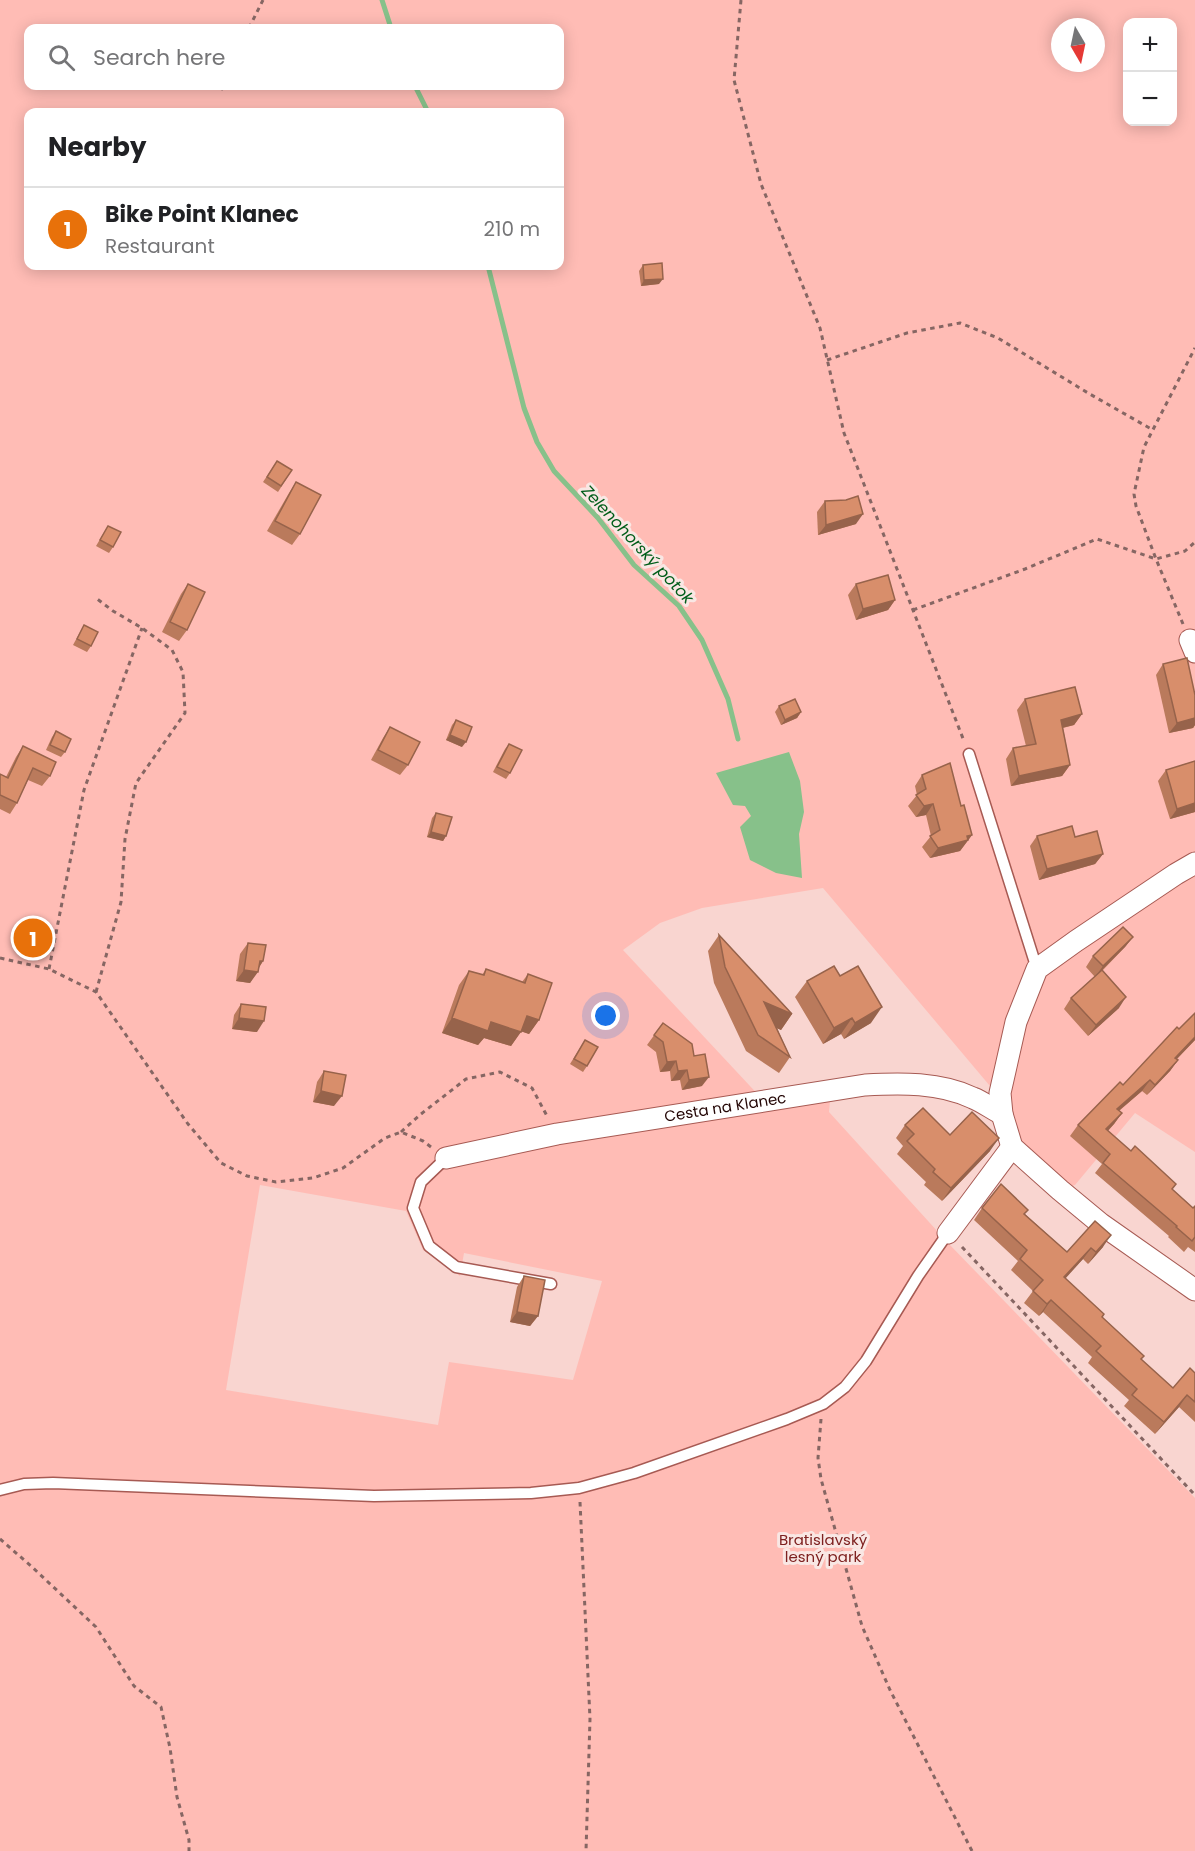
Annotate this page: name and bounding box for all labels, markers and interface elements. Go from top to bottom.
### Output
north arrow [1051,18,1105,72]
map controls [1123,18,1177,126]
button: + [1123,18,1177,72]
search box [24,24,564,90]
icon: search [45,41,78,74]
text: Search here [93,42,226,73]
button: − [1123,72,1177,126]
text: Nearby [48,129,146,165]
text: Bike Point Klanec [105,199,299,230]
text: 1 [64,215,71,243]
text: 210 m [484,215,540,243]
text: Restaurant [105,232,215,260]
water label: Zelenohorský potok [576,479,699,609]
pin: 1 [14,916,52,960]
your location [591,1001,620,1030]
street label: Cesta na Klanec [663,1087,788,1127]
park label: Bratislavský lesný park [779,1529,868,1567]

